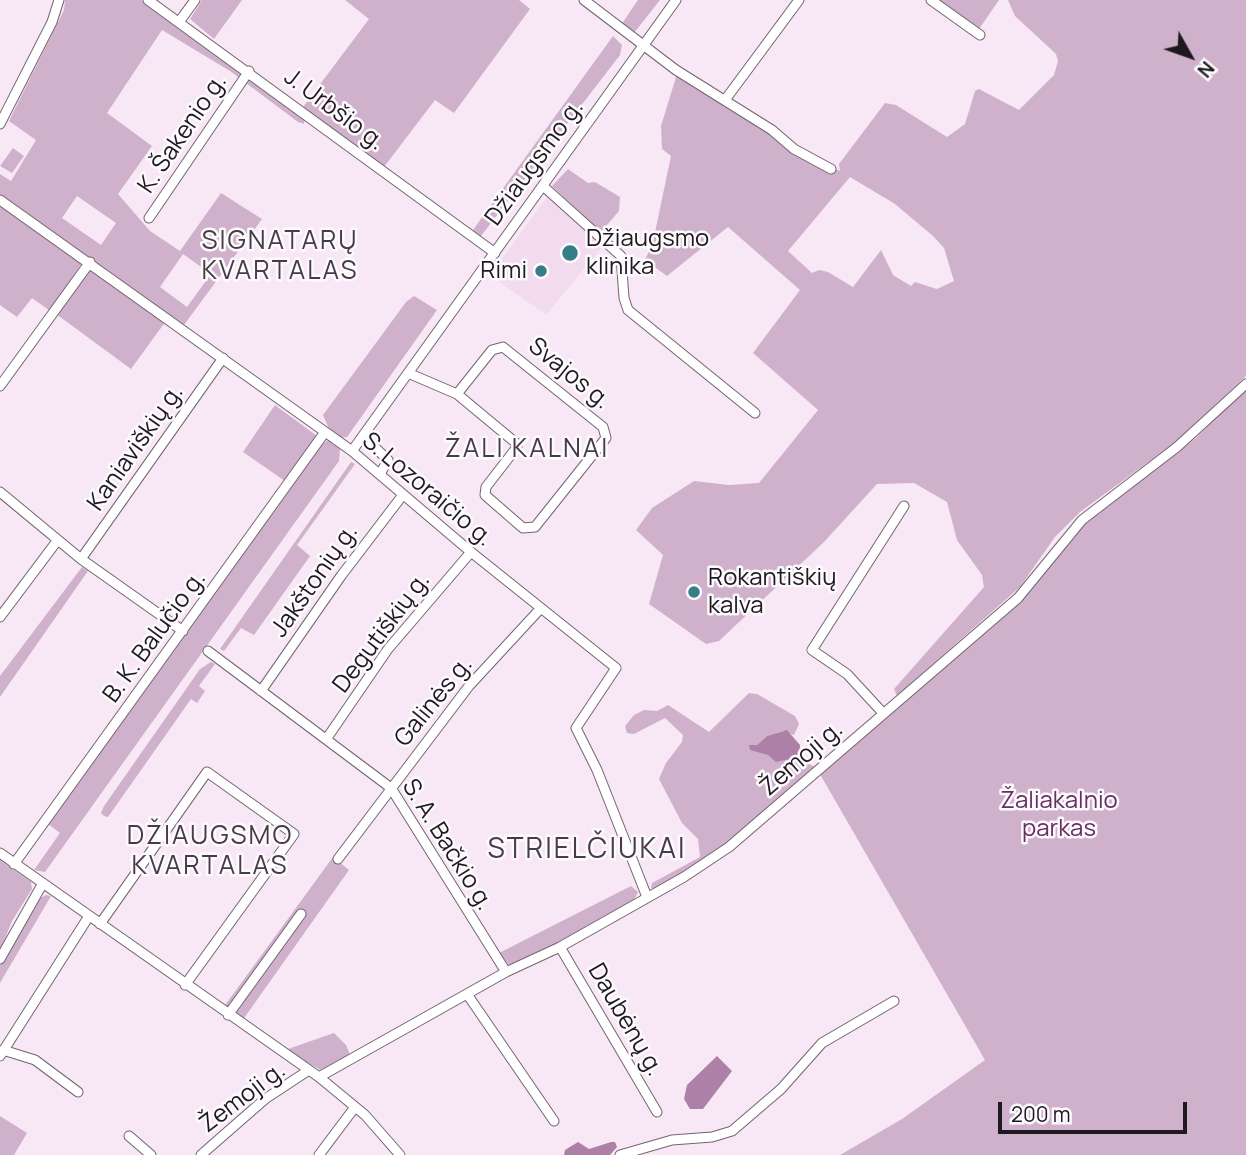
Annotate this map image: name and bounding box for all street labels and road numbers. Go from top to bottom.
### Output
street label: J. Urbšio g. [278,63,390,157]
street label: K. Šakenio g. [133,69,233,199]
street label: Džiaugsmo g. [480,95,590,231]
street label: Svajos g. [522,332,616,416]
street label: Kaniaviškių g. [82,379,190,517]
street label: S. Lozoraičio g. [356,427,498,553]
street label: Jakštonių g. [266,519,364,643]
street label: B. K. Balučio g. [98,566,212,708]
street label: Degutiškių g. [327,567,437,699]
street label: Galinės g. [389,651,479,753]
street label: Žemoji g. [755,715,849,803]
street label: S. A. Bačkio g. [395,774,499,916]
street label: Daubėnų g. [581,959,669,1081]
street label: Žemoji g. [195,1057,291,1139]

